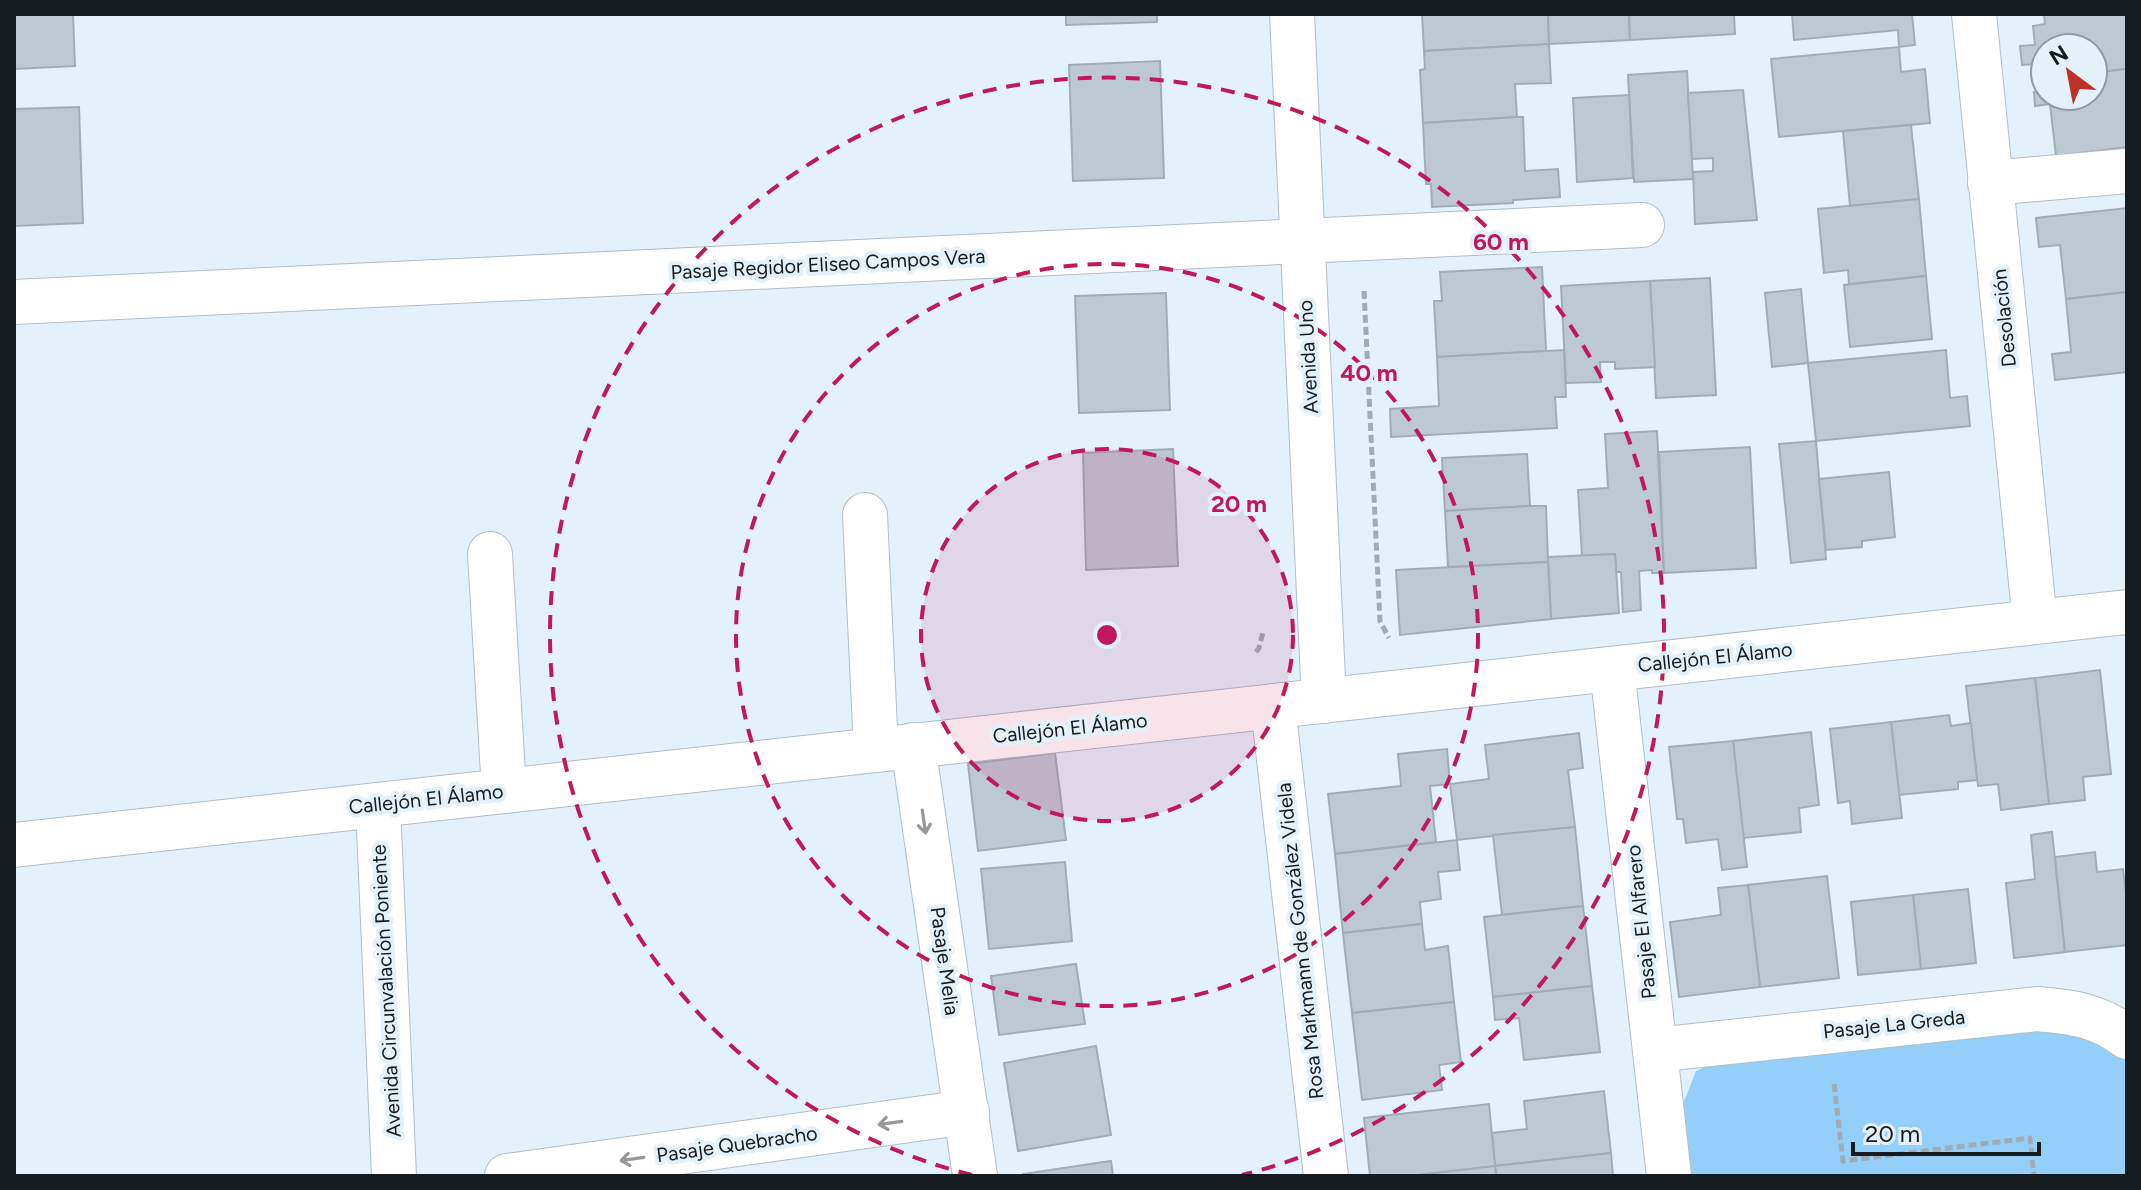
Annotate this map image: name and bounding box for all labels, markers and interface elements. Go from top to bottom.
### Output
north arrow [2029,32,2109,112]
text: N [2044,40,2073,71]
text: 60 m [1473,227,1529,256]
street label: Pasaje Regidor Eliseo Campos Vera [670,244,986,284]
street label: Desolación [1987,268,2021,368]
street label: Avenida Uno [1293,299,1323,415]
text: 40 m [1340,358,1398,387]
text: 20 m [1211,489,1267,518]
centre of rings [1093,621,1121,649]
street label: Callejón El Álamo [1636,637,1794,677]
street label: Callejón El Álamo [991,708,1149,748]
street label: Callejón El Álamo [347,779,505,819]
street label: Rosa Markmann de González Videla [1271,782,1329,1100]
one-way arrow [917,809,932,835]
street label: Avenida Circunvalación Poniente [366,844,406,1138]
street label: Pasaje El Alfarero [1621,844,1661,1000]
street label: Pasaje Melia [926,905,964,1017]
street label: Pasaje La Greda [1822,1005,1966,1043]
scale bar [1853,1106,2039,1156]
one-way arrow [878,1116,903,1131]
text: 20 m [1865,1119,1920,1148]
street label: Pasaje Quebracho [655,1121,819,1167]
one-way arrow [619,1151,646,1166]

